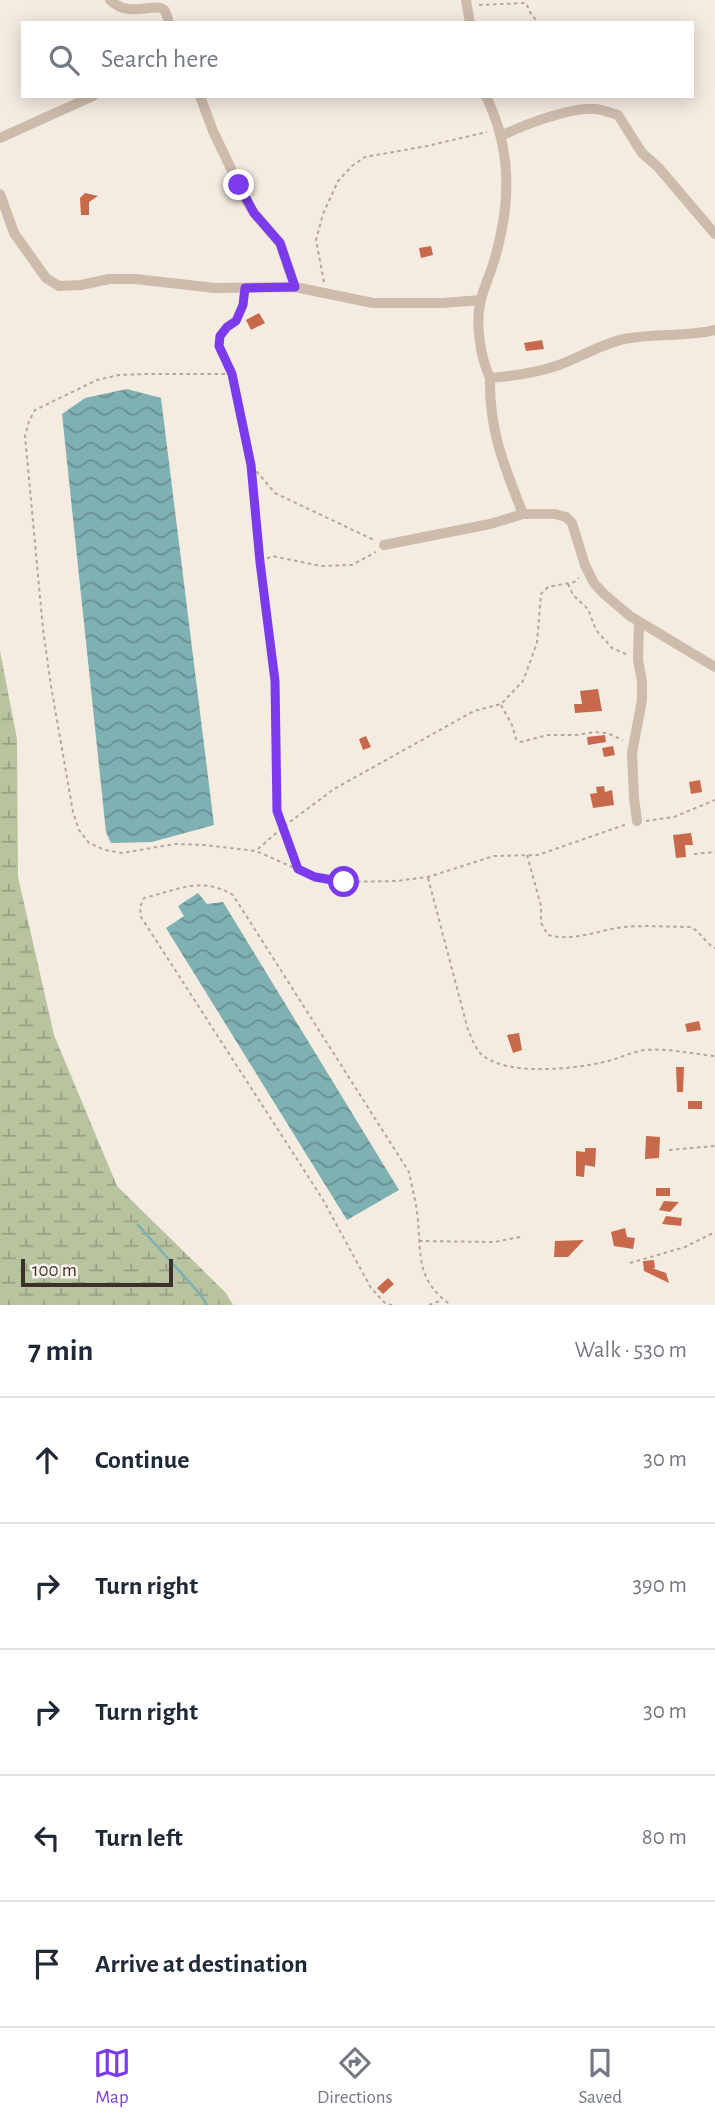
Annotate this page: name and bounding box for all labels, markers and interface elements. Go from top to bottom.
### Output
search box [21,21,694,98]
icon: search [45,41,83,79]
text: Search here [101,46,219,72]
route end [223,169,254,200]
route start [328,866,359,897]
scale bar [21,1256,173,1288]
text: 100 m [32,1261,77,1280]
text: 7 min [28,1336,93,1366]
text: Walk · 530 m [575,1339,687,1362]
icon: ahead [28,1441,66,1479]
text: Continue [95,1447,190,1473]
text: 30 m [643,1448,687,1471]
icon: right [28,1567,66,1605]
text: Turn right [95,1573,198,1599]
text: 390 m [632,1574,687,1597]
icon: right [28,1693,66,1731]
text: Turn right [95,1699,198,1725]
text: 30 m [643,1700,687,1723]
icon: left [28,1819,66,1857]
text: Turn left [95,1825,183,1851]
text: 80 m [642,1826,687,1849]
icon: arrive [28,1945,66,1983]
text: Arrive at destination [95,1951,308,1977]
tab: Map [93,2044,131,2109]
tab: Directions [317,2044,393,2109]
tab: Saved [579,2044,622,2109]

